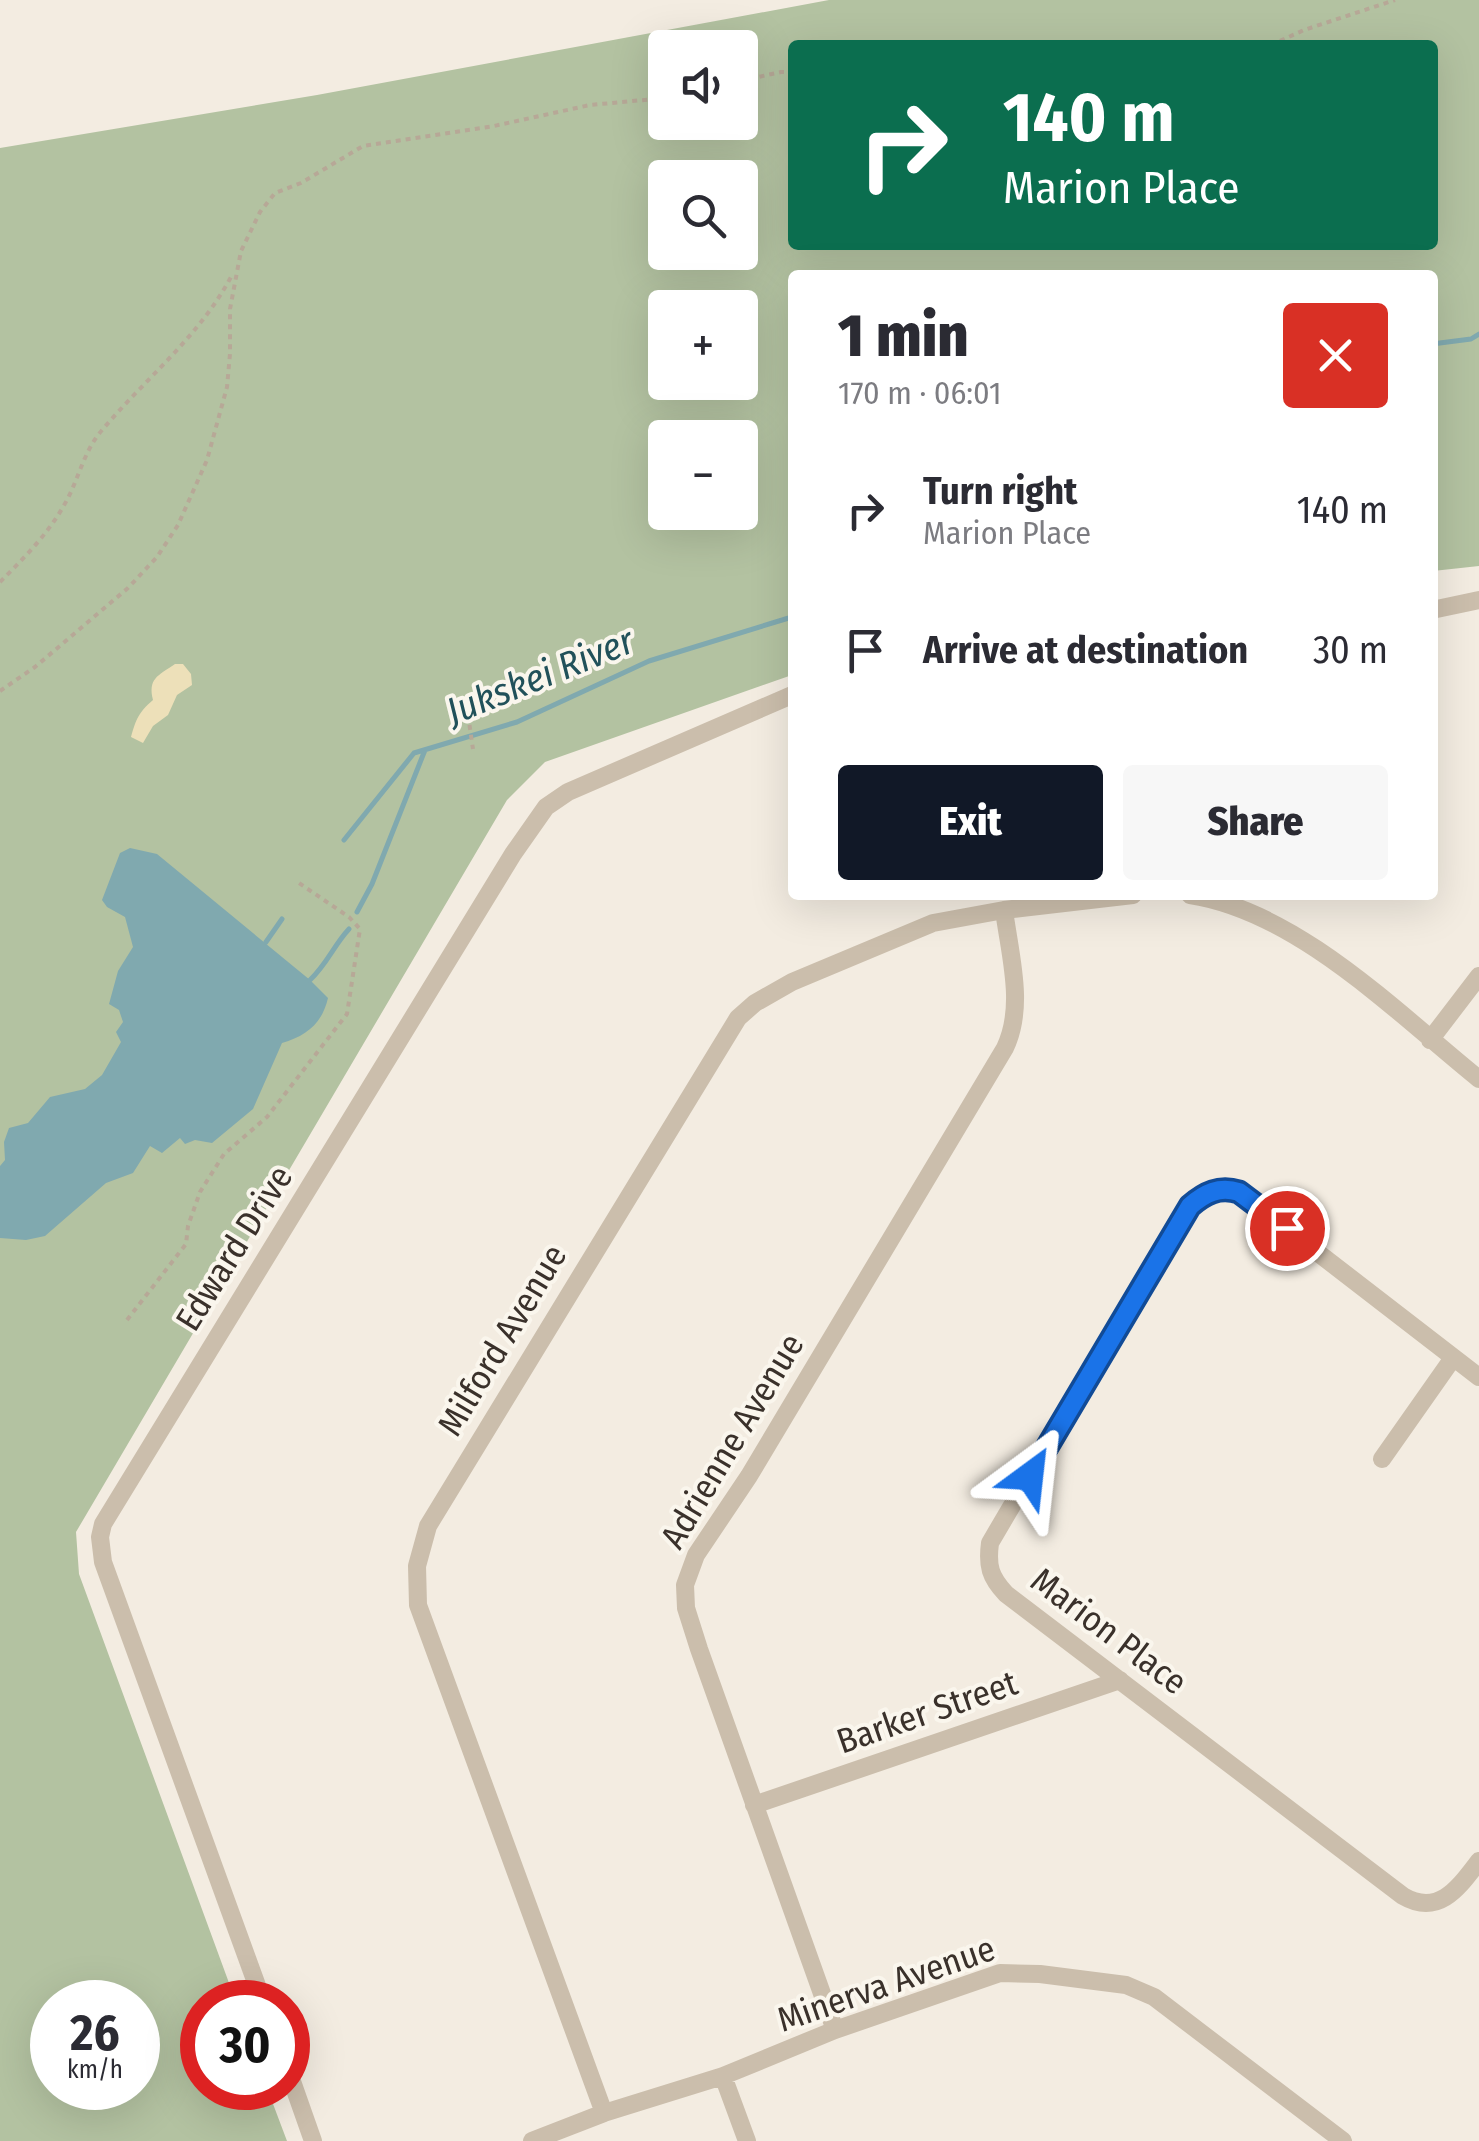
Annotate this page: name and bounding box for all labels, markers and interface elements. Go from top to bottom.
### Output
map controls [648,30,758,530]
button: sound [648,30,758,140]
text: 140 m [1003,76,1175,160]
icon: right [838,80,968,210]
button: search [648,160,758,270]
text: Marion Place [1003,161,1239,215]
button: + [648,290,758,400]
text: 1 min [838,300,969,372]
button: close [1283,303,1388,408]
text: 170 m · 06:01 [838,374,1001,412]
button: − [648,420,758,530]
text: Turn right [923,468,1077,514]
icon: right [838,483,893,538]
text: 140 m [1297,487,1388,533]
text: Marion Place [923,514,1091,552]
water label: Jukskei River [438,617,642,735]
icon: arrive [838,623,893,678]
text: Arrive at destination [923,627,1248,673]
text: 30 m [1313,627,1388,673]
button: Exit [838,765,1103,880]
button: Share [1123,765,1388,880]
street label: Edward Drive [167,1158,301,1338]
pin [1245,1186,1330,1271]
icon: arrive [1260,1201,1315,1256]
street label: Milford Avenue [429,1237,575,1443]
street label: Adrienne Avenue [651,1326,813,1556]
position arrow [978,1424,1082,1528]
street label: Marion Place [1023,1559,1195,1703]
street label: Barker Street [831,1661,1023,1763]
street label: Minerva Avenue [772,1927,1000,2041]
speed limit sign: 30 [180,1980,310,2110]
text: 26 [70,2003,120,2063]
text: km/h [67,2055,123,2085]

